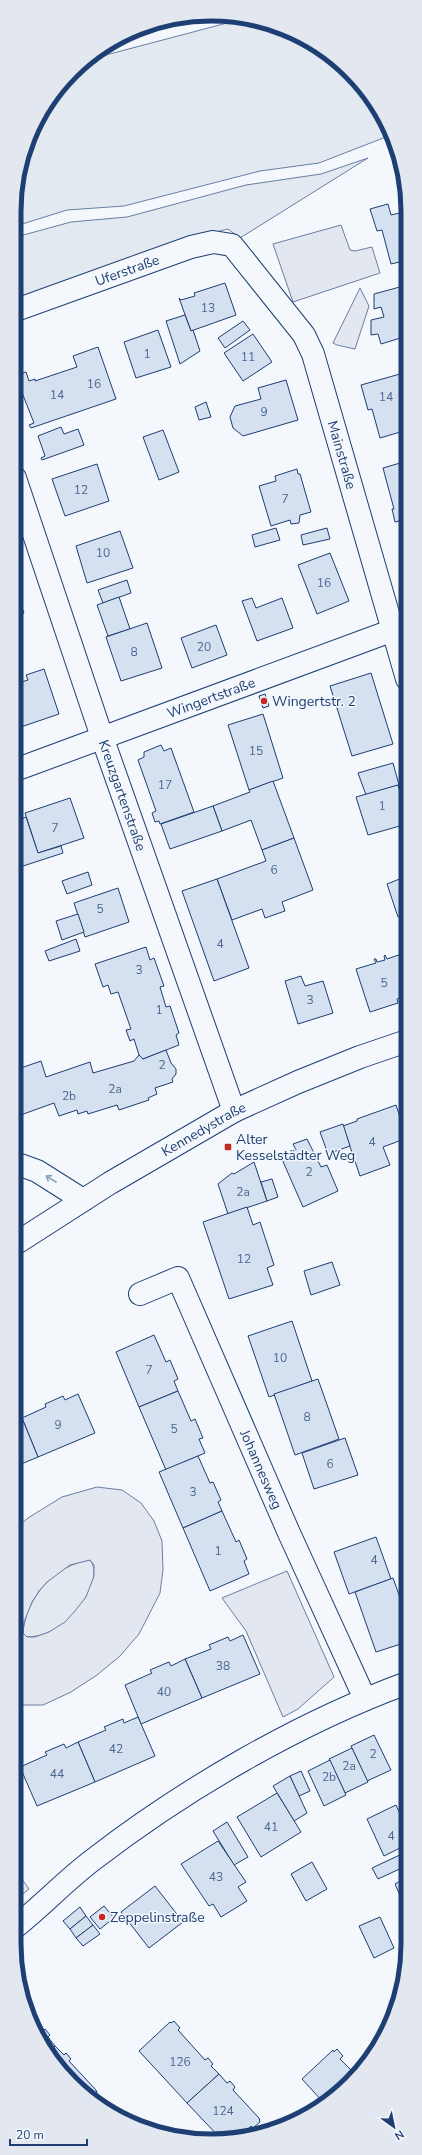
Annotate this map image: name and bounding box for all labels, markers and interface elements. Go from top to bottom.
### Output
street label: Uferstraße [92,250,162,290]
house number: 13 [201,300,215,316]
house number: 1 [143,346,151,362]
house number: 11 [241,349,255,365]
house number: 16 [87,376,101,392]
house number: 14 [50,387,64,403]
house number: 14 [379,389,393,405]
house number: 9 [260,404,268,420]
street label: Mainstraße [323,418,361,491]
house number: 12 [74,482,88,498]
house number: 7 [281,491,289,507]
house number: 10 [96,545,110,561]
house number: 16 [317,575,331,591]
house number: 20 [197,639,211,655]
house number: 8 [130,644,138,660]
street label: Wingertstraße [164,673,258,722]
place label: Wingertstr. 2 [272,692,356,711]
marker: Wingertstr. 2 [259,696,269,706]
street label: Kreuzgartenstraße [94,737,151,853]
house number: 15 [249,743,263,759]
house number: 17 [158,777,172,793]
house number: 1 [378,798,386,814]
house number: 7 [51,820,59,836]
house number: 6 [270,862,278,878]
house number: 5 [96,901,104,917]
house number: 4 [216,936,224,952]
house number: 3 [135,962,143,978]
house number: 5 [380,975,388,991]
house number: 3 [306,992,314,1008]
house number: 1 [155,1002,163,1018]
house number: 2 [158,1057,166,1073]
house number: 2a [108,1081,122,1097]
house number: 2b [62,1088,76,1104]
street label: Kennedystraße [158,1097,249,1161]
place label: Alter Kesselstädter Weg [236,1130,355,1165]
house number: 4 [368,1134,376,1150]
marker: Alter Kesselstädter Weg [223,1142,233,1152]
house number: 2 [305,1164,313,1180]
one-way arrow [46,1175,57,1183]
house number: 2a [236,1184,250,1200]
house number: 12 [237,1251,251,1267]
house number: 10 [273,1350,287,1366]
house number: 7 [145,1362,153,1378]
house number: 8 [303,1409,311,1425]
house number: 9 [54,1417,62,1433]
house number: 5 [170,1421,178,1437]
street label: Johannesweg [235,1426,287,1512]
house number: 6 [326,1456,334,1472]
house number: 3 [189,1484,197,1500]
house number: 1 [214,1543,222,1559]
house number: 4 [370,1552,378,1568]
house number: 38 [216,1658,230,1674]
house number: 40 [157,1684,171,1700]
house number: 42 [109,1741,123,1757]
house number: 2 [369,1746,377,1762]
house number: 2a [342,1758,356,1774]
house number: 44 [50,1766,64,1782]
house number: 2b [322,1769,336,1785]
house number: 41 [264,1819,278,1835]
house number: 4 [387,1828,395,1844]
house number: 43 [209,1869,223,1885]
place label: Zeppelinstraße [110,1908,205,1927]
marker: Zeppelinstraße [97,1912,107,1922]
house number: 126 [169,2054,191,2070]
house number: 124 [212,2103,234,2119]
north arrow [374,2107,414,2147]
scale bar [10,2121,87,2147]
text: N [392,2126,407,2143]
text: 20 m [16,2127,44,2143]

